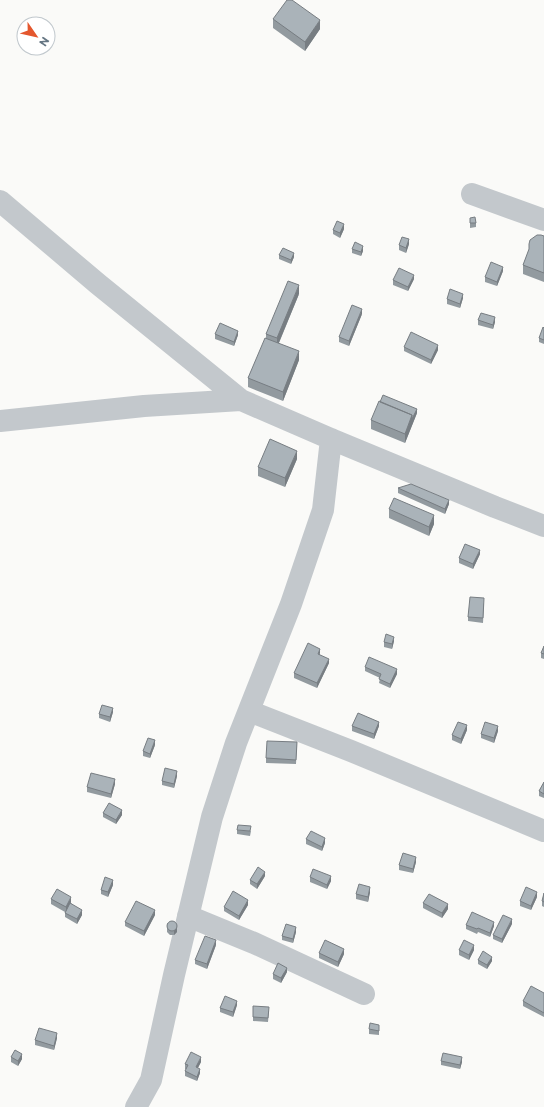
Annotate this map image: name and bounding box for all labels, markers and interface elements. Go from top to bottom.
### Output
north arrow [16,16,56,56]
text: N [37,35,52,49]

